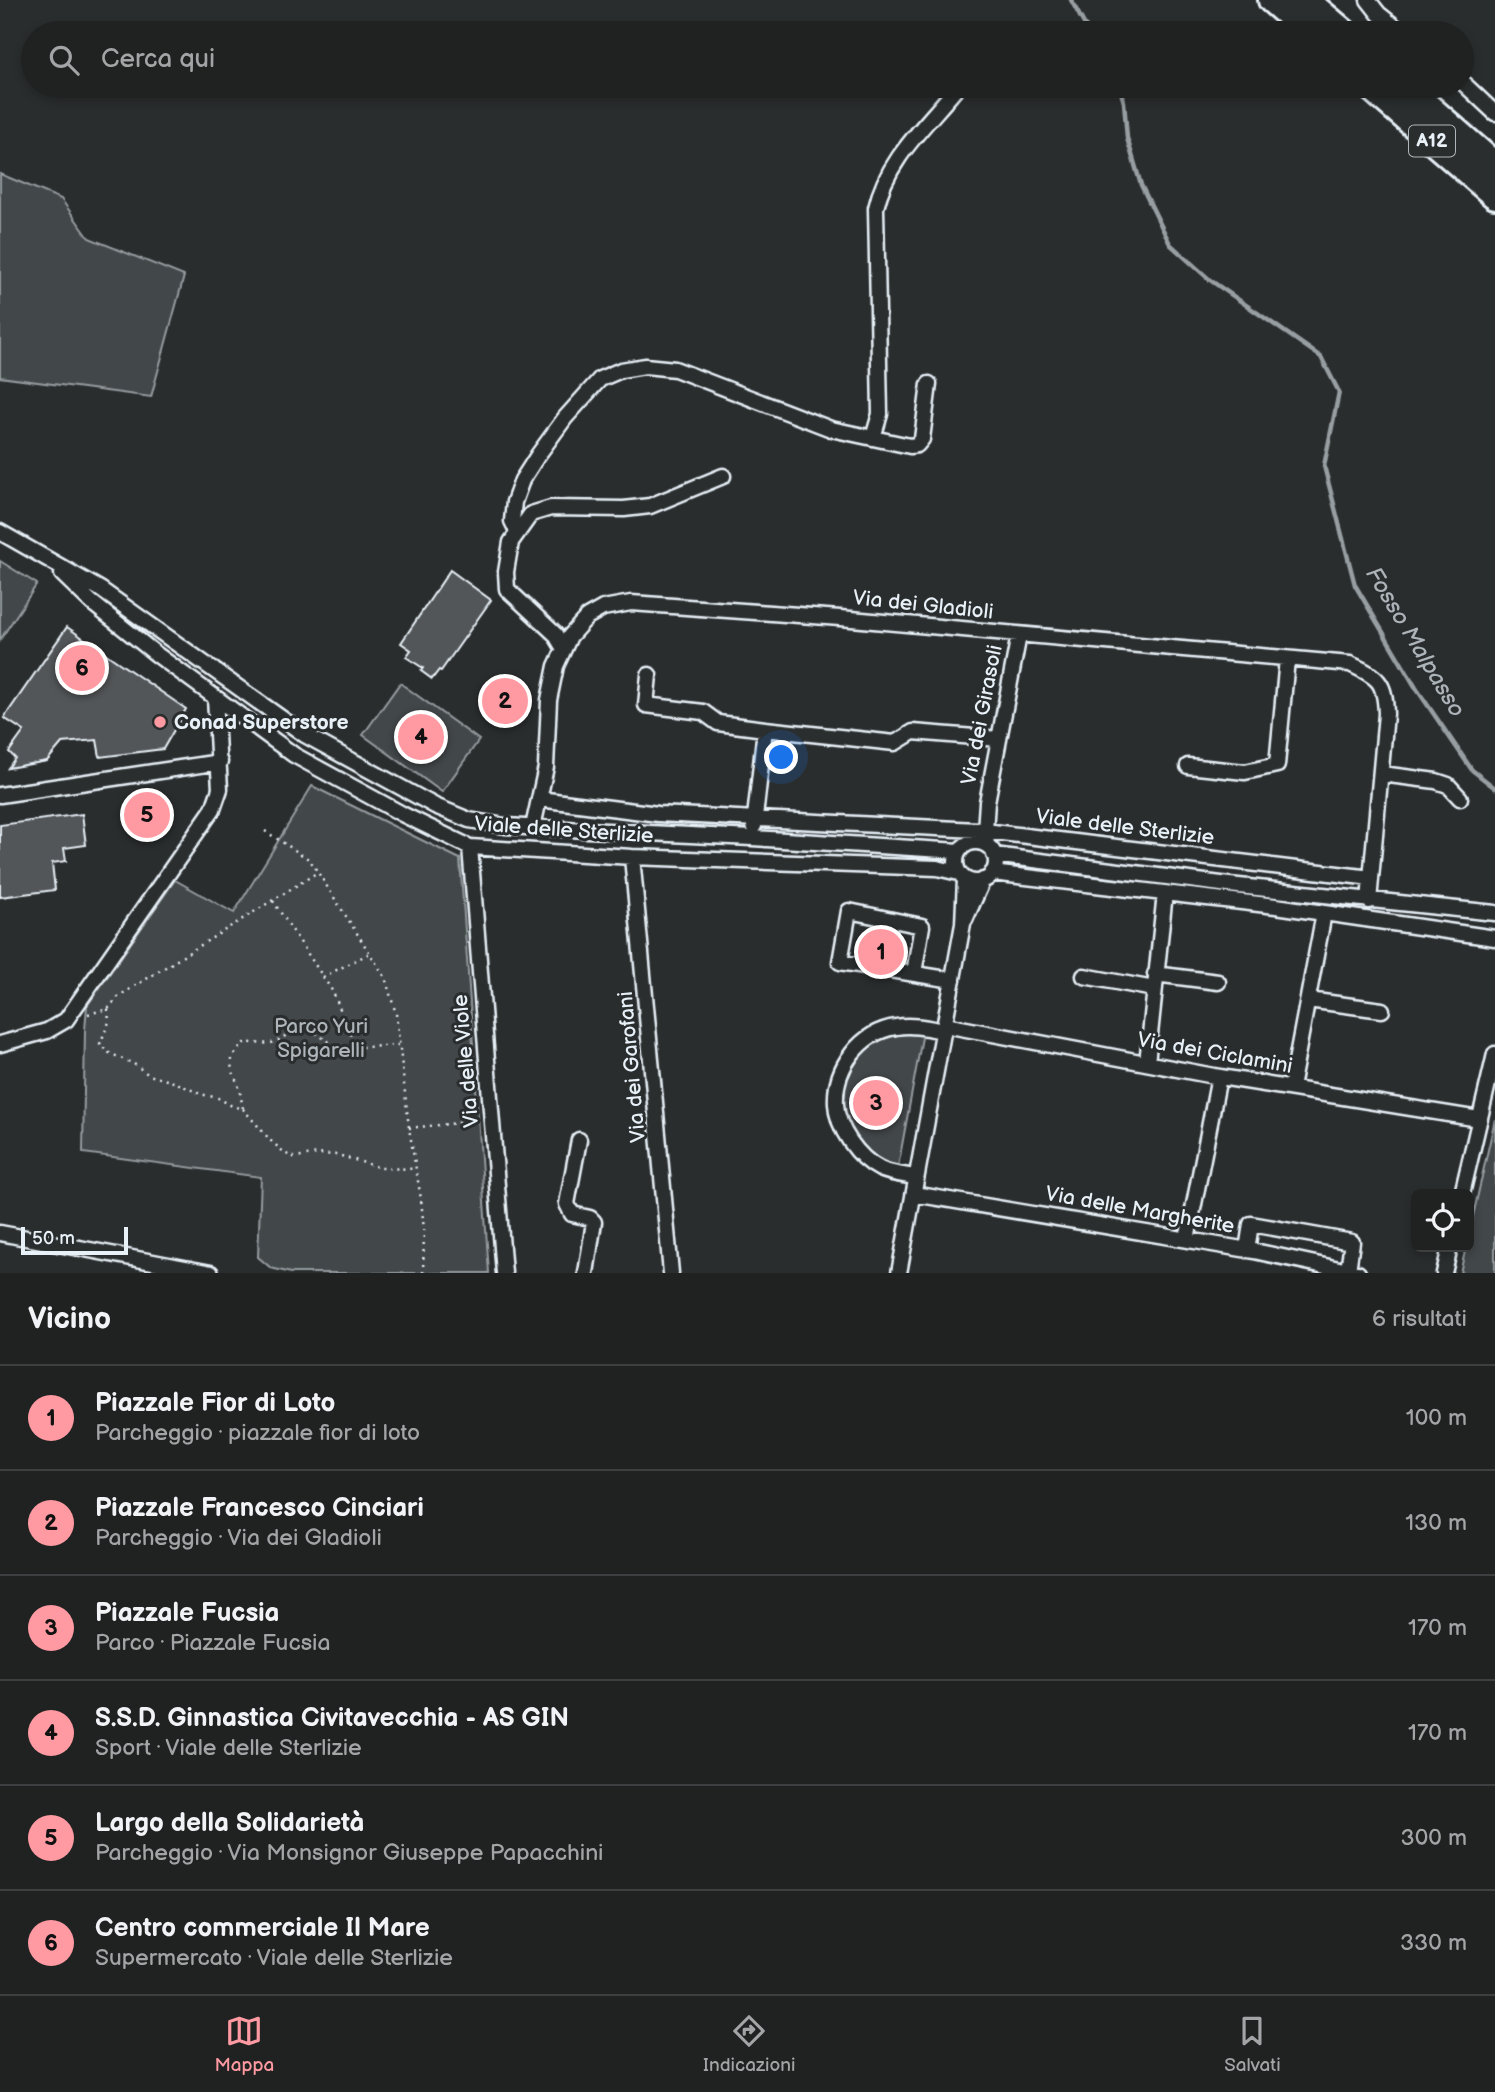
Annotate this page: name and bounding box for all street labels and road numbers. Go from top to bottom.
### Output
road number: A12 [1409,125,1455,156]
street label: Via dei Gladioli [851,585,995,625]
street label: Via dei Girasoli [956,643,1008,787]
street label: Viale delle Sterlizie [1034,804,1216,850]
street label: Viale delle Sterlizie [474,811,654,849]
street label: Via dei Garofani [613,990,651,1144]
street label: Via delle Viole [448,993,484,1129]
street label: Via dei Ciclamini [1136,1027,1294,1079]
street label: Via delle Margherite [1044,1181,1236,1239]

